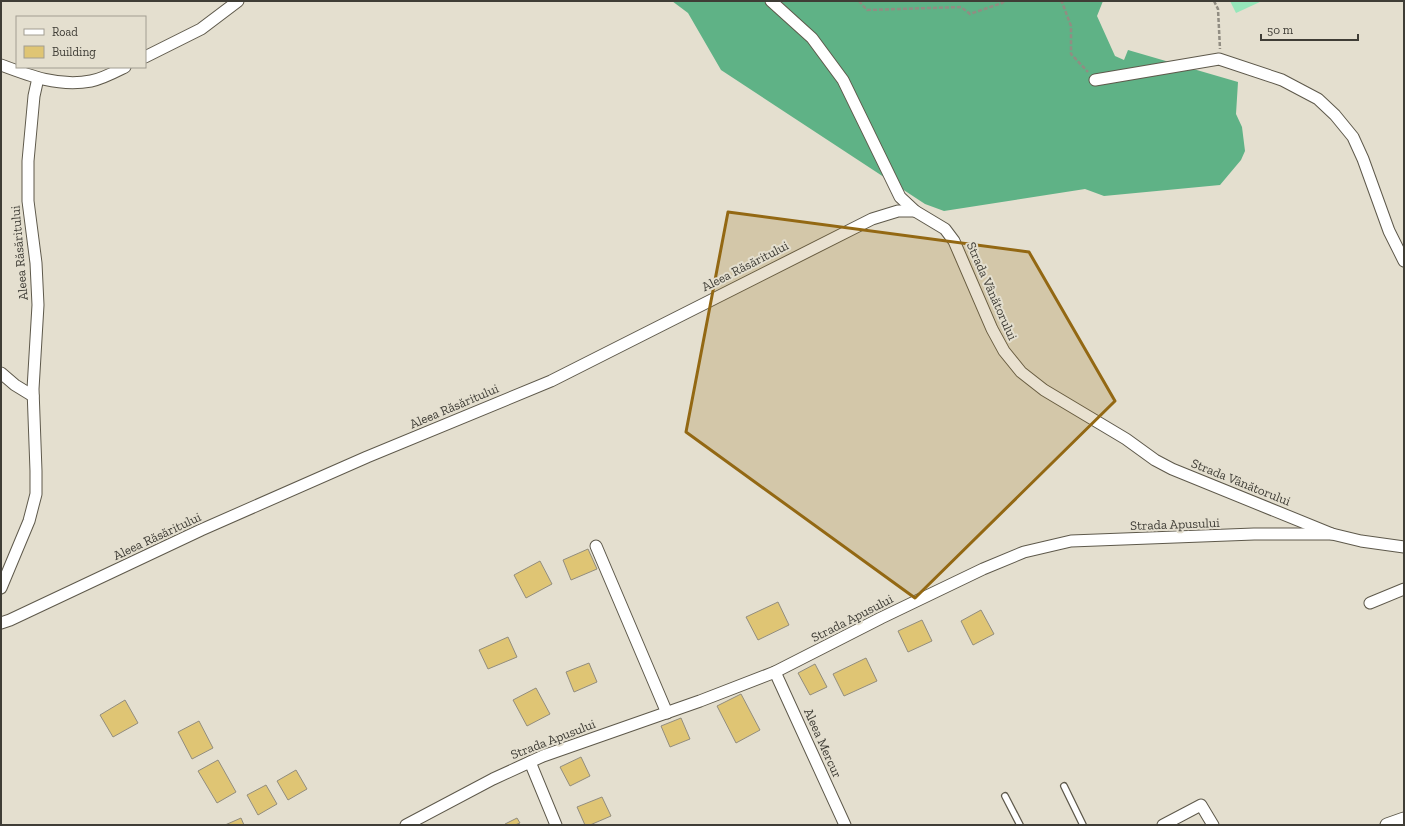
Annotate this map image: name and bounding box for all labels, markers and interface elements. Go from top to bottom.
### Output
legend [16,16,146,68]
scale bar [1261,16,1358,42]
text: 50 m [1267,23,1294,37]
text: Road [52,25,78,39]
text: Building [52,45,96,59]
street label: Aleea Răsăritului [7,205,31,301]
street label: Aleea Răsăritului [699,238,791,294]
street label: Strada Vânătorului [964,240,1020,343]
street label: Aleea Răsăritului [407,380,501,432]
street label: Strada Vânătorului [1189,455,1293,509]
street label: Aleea Răsăritului [111,509,204,563]
street label: Strada Apusului [1130,515,1220,533]
street label: Strada Apusului [809,591,896,645]
street label: Aleea Mercur [801,706,845,780]
street label: Strada Apusului [508,716,598,762]

